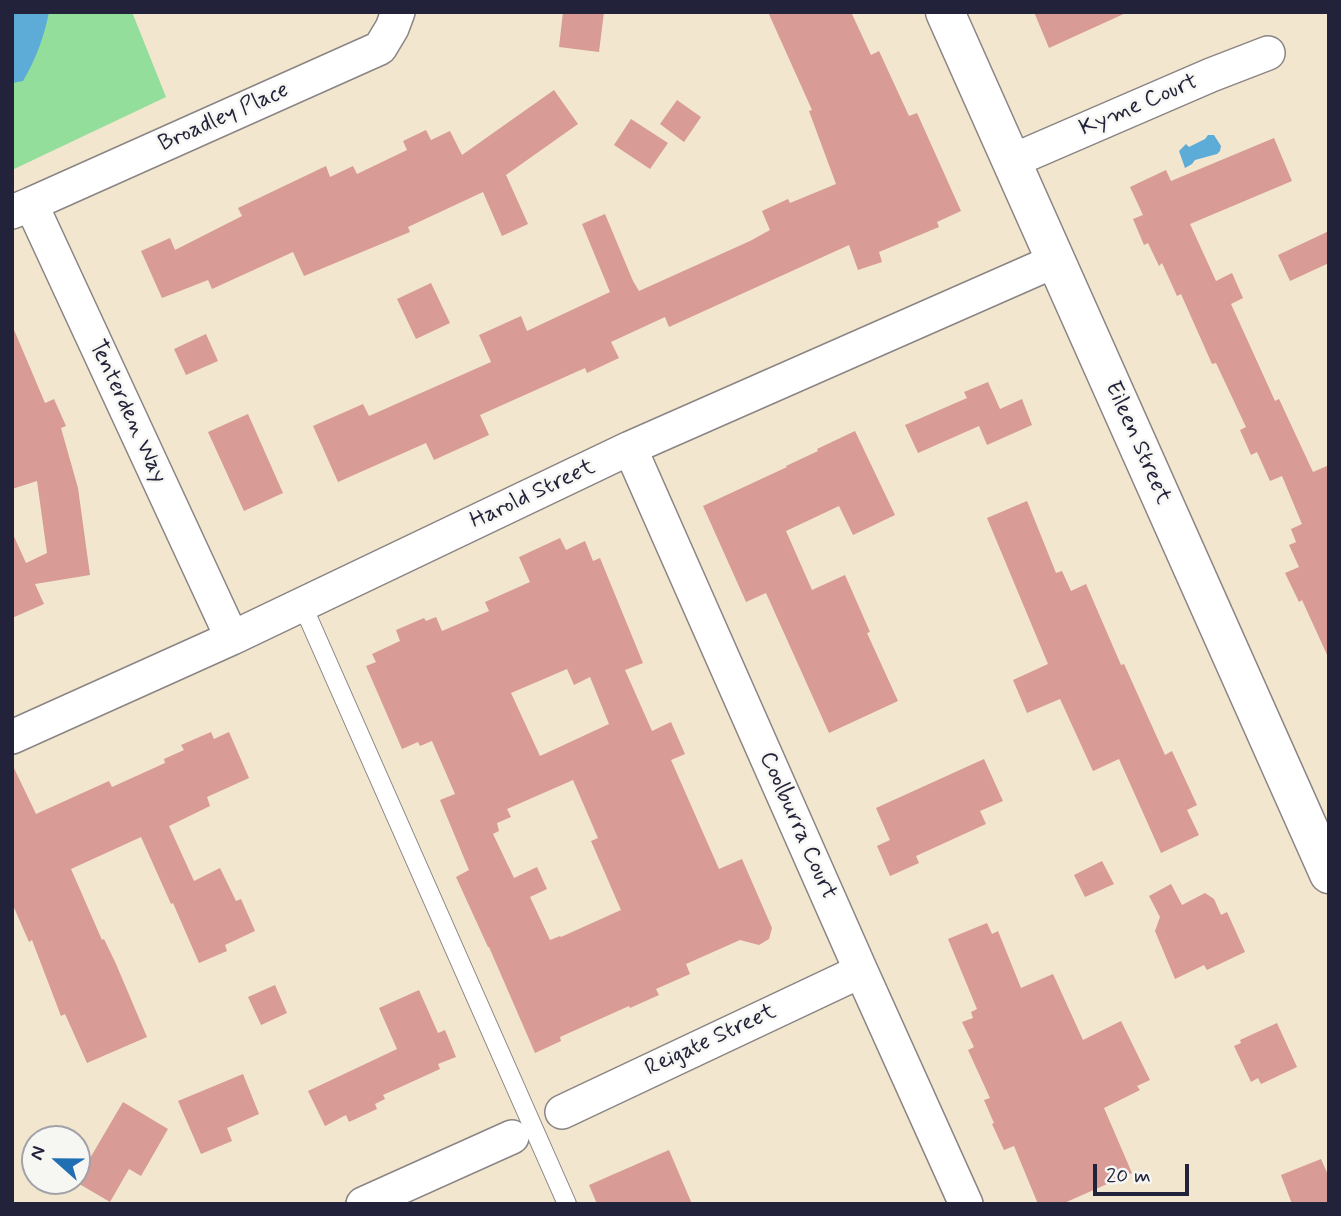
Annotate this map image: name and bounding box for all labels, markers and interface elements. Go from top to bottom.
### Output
street label: Kyme Court [1076,69,1202,143]
street label: Broadley Place [155,77,293,159]
street label: Tenterden Way [82,336,172,488]
street label: Eileen Street [1098,377,1176,509]
street label: Harold Street [466,454,600,536]
street label: Coolburra Court [752,748,842,904]
street label: Reigate Street [641,999,781,1083]
north arrow [21,1125,91,1195]
text: N [24,1143,52,1163]
scale bar [1096,1150,1192,1194]
text: 20 m [1106,1162,1151,1190]

